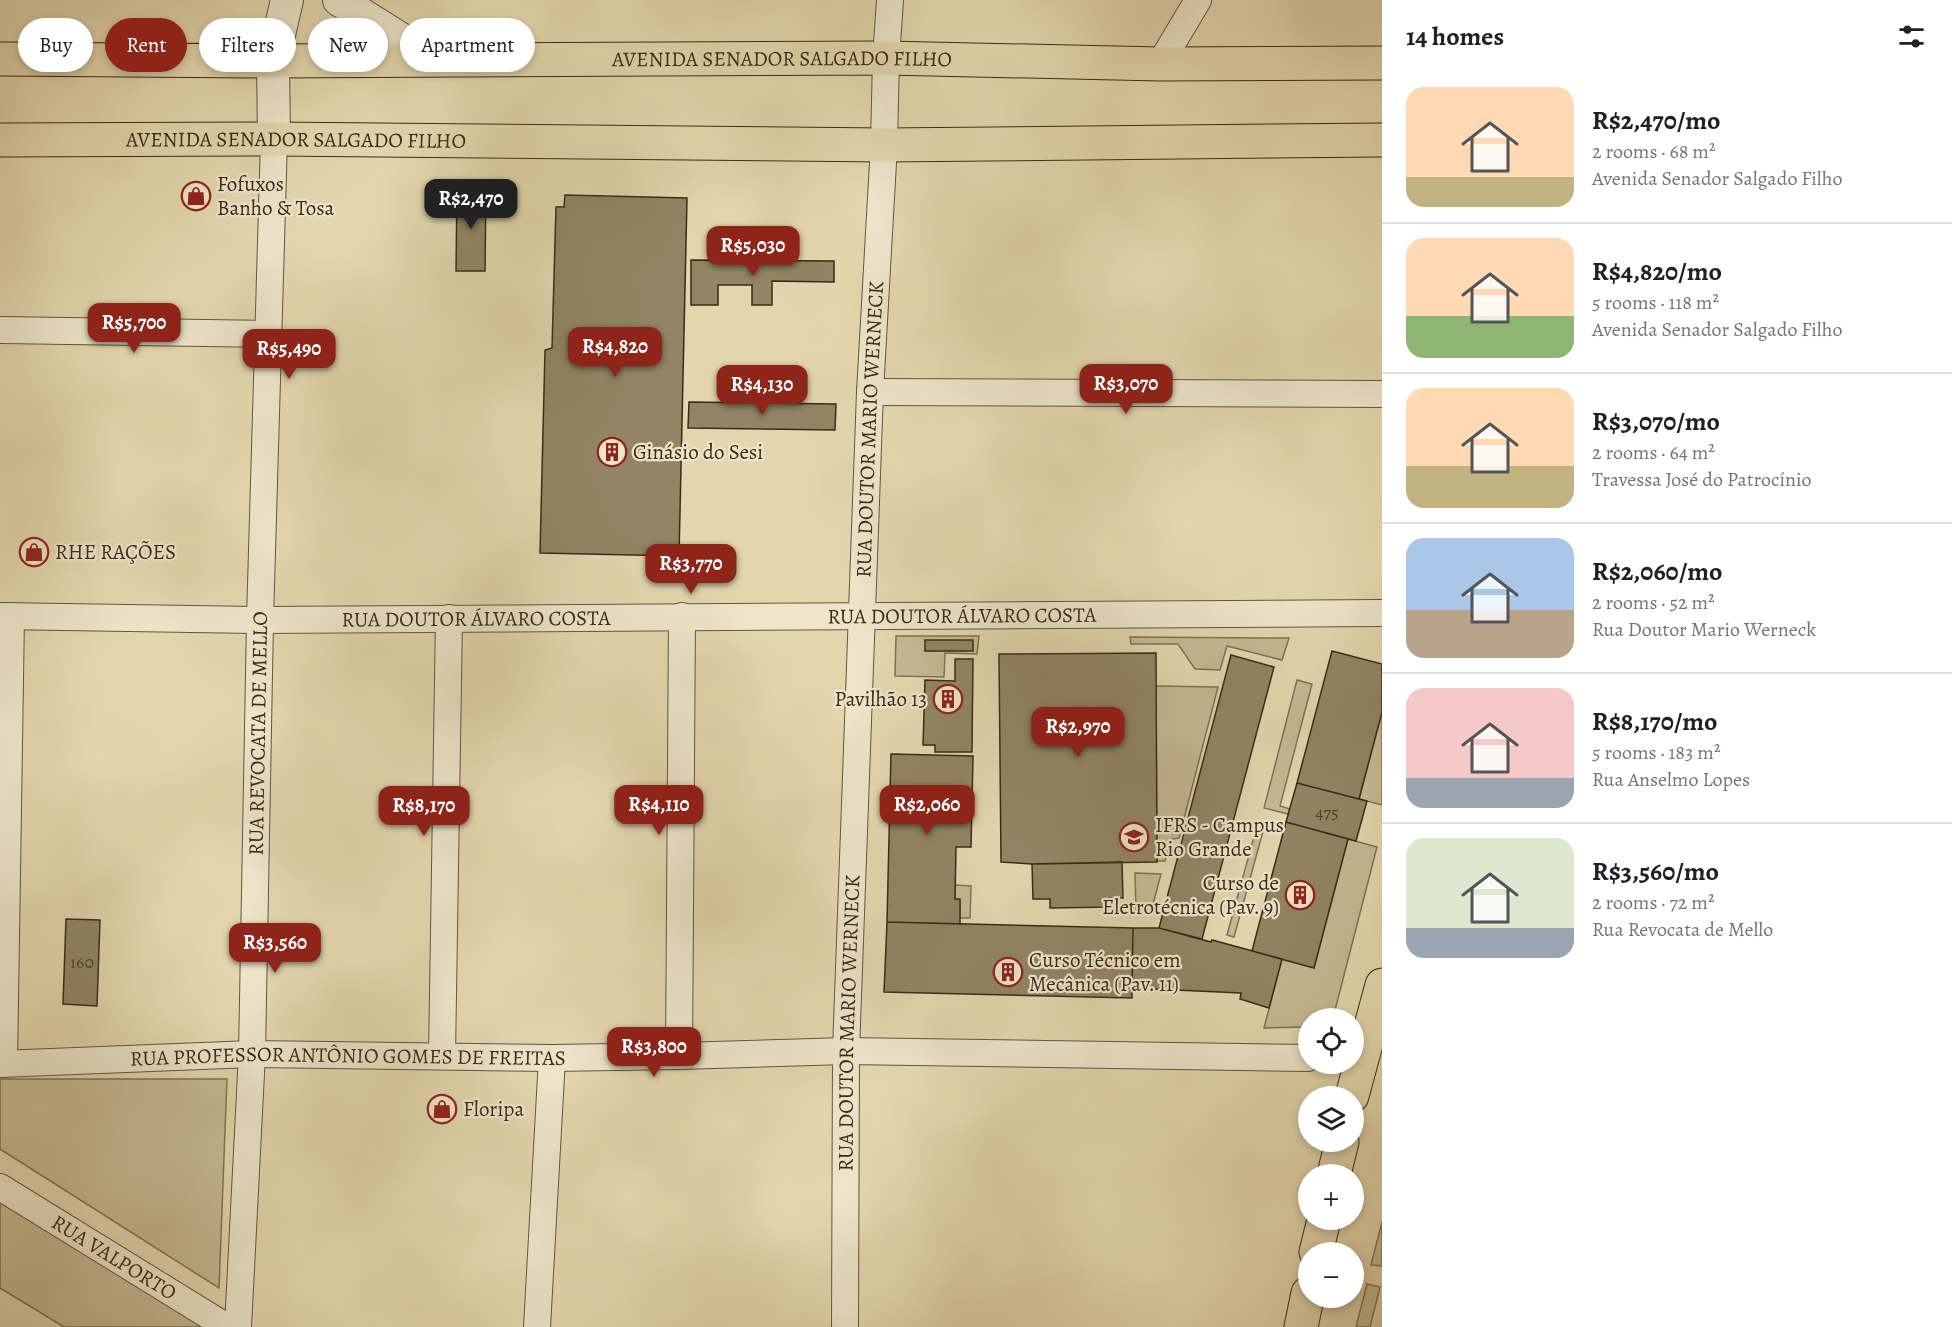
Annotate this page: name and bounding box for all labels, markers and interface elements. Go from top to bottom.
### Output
chip: Buy [18,18,93,72]
chip: Rent [105,18,187,72]
chip: Filters [199,18,296,72]
chip: New [308,18,388,72]
chip: Apartment [400,18,535,72]
text: 14 homes [1406,19,1504,54]
icon: filters [1895,20,1928,53]
street label: AVENIDA SENADOR SALGADO FILHO [611,44,952,73]
text: R$2,470/mo [1592,103,1721,138]
icon: home [1454,111,1526,183]
street label: AVENIDA SENADOR SALGADO FILHO [125,125,466,155]
text: 2 rooms · 68 m² [1592,138,1716,165]
text: Avenida Senador Salgado Filho [1592,165,1842,192]
place label: Fofuxos Banho & Tosa [217,170,335,222]
pin: R$2,470 [416,179,526,230]
shop icon: Fofuxos Banho & Tosa [180,180,212,212]
text: R$2,470 [438,185,504,212]
pin: R$5,030 [698,226,808,277]
text: R$5,030 [721,232,785,259]
text: R$4,820/mo [1592,254,1722,289]
icon: home [1454,262,1526,334]
street label: RUA DOUTOR MARIO WERNECK [849,280,890,578]
text: 5 rooms · 118 m² [1592,289,1719,316]
pin: R$5,700 [79,303,189,354]
text: R$5,700 [102,309,166,336]
text: Avenida Senador Salgado Filho [1592,316,1842,343]
pin: R$4,820 [560,327,670,378]
pin: R$5,490 [234,329,344,380]
text: R$4,820 [582,333,648,360]
text: R$5,490 [257,335,321,362]
pin: R$3,070 [1071,364,1181,415]
pin: R$4,130 [707,365,817,416]
text: R$3,070 [1094,370,1158,397]
text: R$4,130 [731,371,793,398]
text: R$3,070/mo [1592,404,1720,439]
icon: home [1454,412,1526,484]
building icon: Ginásio do Sesi [596,436,628,468]
place label: Ginásio do Sesi [633,438,763,466]
text: 2 rooms · 64 m² [1592,439,1715,466]
text: Travessa José do Patrocínio [1592,466,1812,493]
shop icon: RHE RAÇÕES [18,536,50,568]
place label: RHE RAÇÕES [55,538,176,566]
pin: R$3,770 [636,544,746,595]
text: R$3,770 [659,550,723,577]
text: R$2,060/mo [1592,554,1722,589]
icon: home [1454,562,1526,634]
text: 2 rooms · 52 m² [1592,589,1715,616]
street label: RUA DOUTOR ÁLVARO COSTA [827,601,1097,630]
street label: RUA DOUTOR ÁLVARO COSTA [341,604,611,633]
street label: RUA REVOCATA DE MELLO [242,611,274,856]
text: Rua Doutor Mario Werneck [1592,616,1816,643]
building icon: Pavilhão 13 [932,683,964,715]
place label: Pavilhão 13 [835,685,927,713]
text: R$8,170/mo [1592,704,1718,739]
pin: R$2,970 [1023,707,1133,758]
icon: home [1454,712,1526,784]
text: R$2,970 [1045,713,1111,740]
text: 5 rooms · 183 m² [1592,739,1721,766]
text: Rua Anselmo Lopes [1592,766,1750,793]
pin: R$4,110 [604,785,714,836]
pin: R$2,060 [872,785,982,836]
pin: R$8,170 [369,786,479,837]
text: R$4,110 [628,791,690,818]
text: R$2,060 [894,791,960,818]
text: R$8,170 [393,792,455,819]
house number: 475 [1315,800,1339,824]
place label: IFRS - Campus Rio Grande [1155,811,1284,863]
school or university icon: IFRS - Campus Rio Grande [1118,821,1150,853]
text: R$3,560/mo [1592,854,1719,889]
icon: home [1454,862,1526,934]
place label: Curso de Eletrotécnica (Pav. 9) [1102,869,1279,921]
street label: RUA DOUTOR MARIO WERNECK [832,874,866,1171]
building icon: Curso de Eletrotécnica (Pav. 9) [1284,879,1316,911]
text: 2 rooms · 72 m² [1592,889,1714,916]
text: Rua Revocata de Mello [1592,916,1773,943]
pin: R$3,560 [220,923,330,974]
text: R$3,560 [243,929,307,956]
place label: Curso Técnico em Mecânica (Pav. 11) [1029,946,1181,998]
house number: 160 [70,950,94,974]
building icon: Curso Técnico em Mecânica (Pav. 11) [992,956,1024,988]
map controls [1298,1008,1364,1308]
button: locate [1298,1008,1364,1074]
pin: R$3,800 [599,1027,709,1078]
text: R$3,800 [621,1033,687,1060]
street label: RUA PROFESSOR ANTÔNIO GOMES DE FREITAS [129,1040,566,1073]
button: layers [1298,1086,1364,1152]
shop icon: Floripa [426,1093,458,1125]
place label: Floripa [463,1095,524,1123]
button: + [1298,1164,1364,1230]
street label: RUA VALPORTO [46,1208,182,1307]
button: − [1298,1242,1364,1308]

